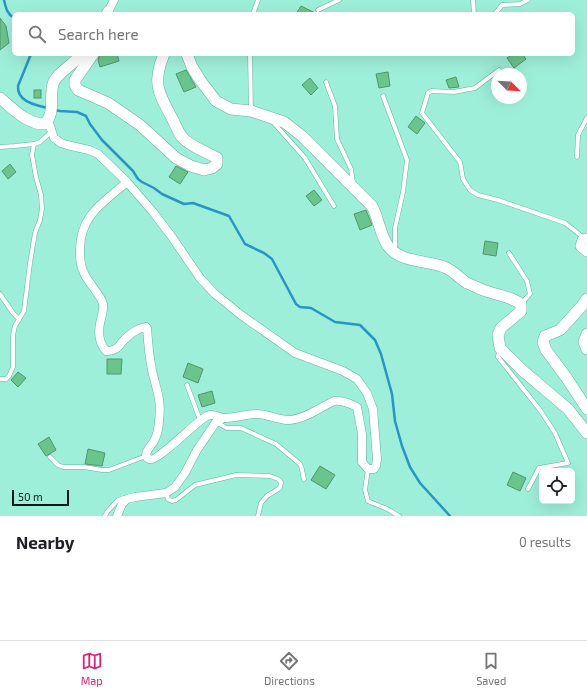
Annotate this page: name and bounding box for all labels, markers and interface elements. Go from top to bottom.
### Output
search box [12,12,575,56]
icon: search [26,23,48,45]
text: Search here [58,25,139,43]
north arrow [491,68,527,104]
map controls [539,468,575,504]
button: locate [539,468,575,504]
scale bar [12,488,69,507]
text: 50 m [18,490,43,503]
text: Nearby [16,532,74,552]
text: 0 results [519,534,571,550]
tab: Map [81,650,103,687]
tab: Directions [264,650,315,687]
tab: Saved [476,650,506,687]

